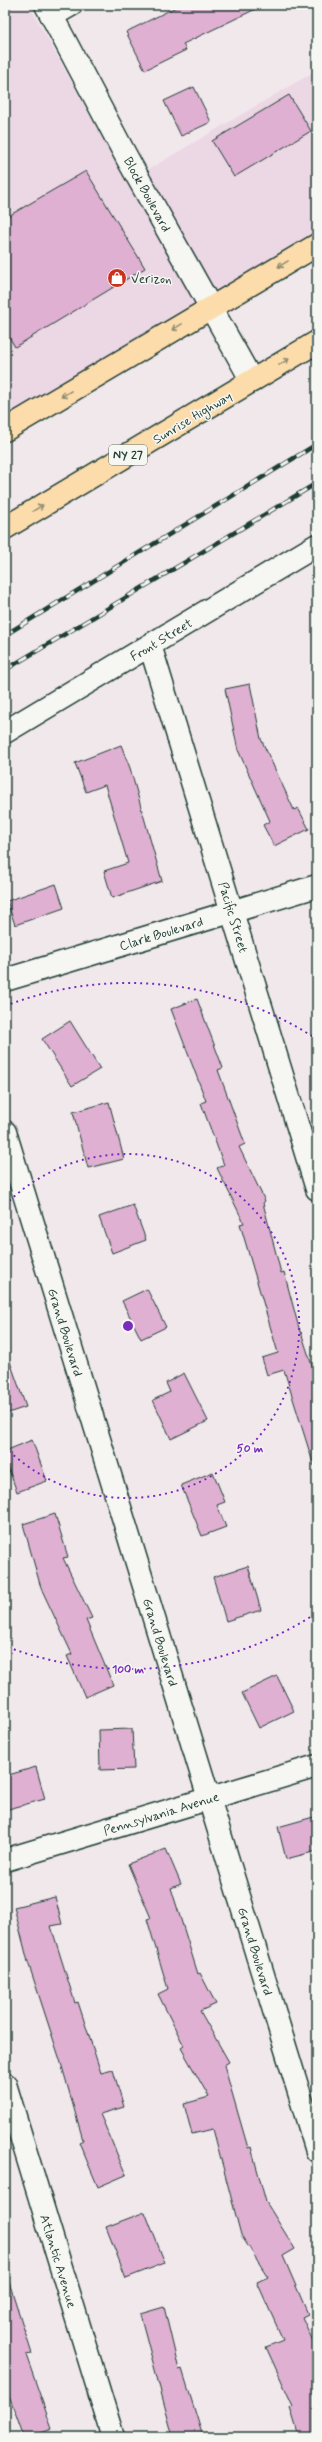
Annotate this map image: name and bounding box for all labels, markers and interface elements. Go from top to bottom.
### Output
street label: Block Boulevard [119,154,174,235]
one-way arrow [277,261,289,269]
shop icon: Verizon [106,267,128,289]
place label: Verizon [131,271,172,288]
one-way arrow [171,324,183,332]
one-way arrow [278,357,290,365]
street label: Sunrise Highway [150,388,236,449]
one-way arrow [60,391,72,399]
road number: NY 27 [109,445,147,465]
one-way arrow [32,504,44,512]
street label: Front Street [127,615,196,666]
street label: Pacific Street [214,880,251,955]
street label: Clark Boulevard [118,914,205,955]
street label: Grand Boulevard [43,1286,86,1379]
centre of rings [121,1319,135,1333]
text: 50 m [237,1441,264,1457]
street label: Grand Boulevard [138,1596,181,1689]
text: 100 m [112,1662,145,1678]
street label: Pennsylvania Avenue [101,1789,221,1840]
street label: Grand Boulevard [233,1905,276,1998]
street label: Atlantic Avenue [35,2212,80,2310]

